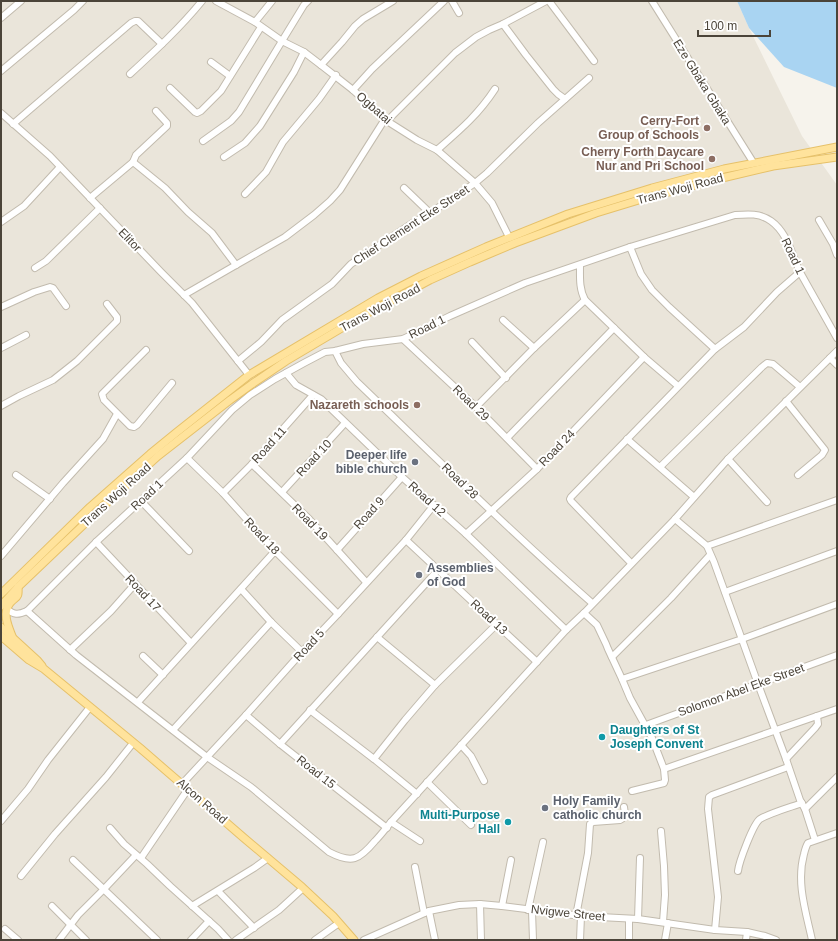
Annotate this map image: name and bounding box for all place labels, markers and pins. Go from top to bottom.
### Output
place label: Cerry-Fort Group of Schools [598,114,699,142]
marker: Cerry-Fort Group of Schools [702,123,712,133]
place label: Cherry Forth Daycare Nur and Pri School [581,145,704,173]
marker: Cherry Forth Daycare Nur and Pri School [707,154,717,164]
place label: Nazareth schools [310,398,409,412]
marker: Nazareth schools [412,400,422,410]
place label: Deeper life bible church [336,448,407,476]
marker: Deeper life bible church [410,457,420,467]
place label: Assemblies of God [427,561,494,589]
marker: Assemblies of God [414,570,424,580]
place label: Daughters of St Joseph Convent [610,723,703,751]
marker: Daughters of St Joseph Convent [597,732,607,742]
place label: Holy Family catholic church [553,794,642,822]
marker: Holy Family catholic church [540,803,550,813]
place label: Multi-Purpose Hall [420,808,500,836]
marker: Multi-Purpose Hall [503,817,513,827]

